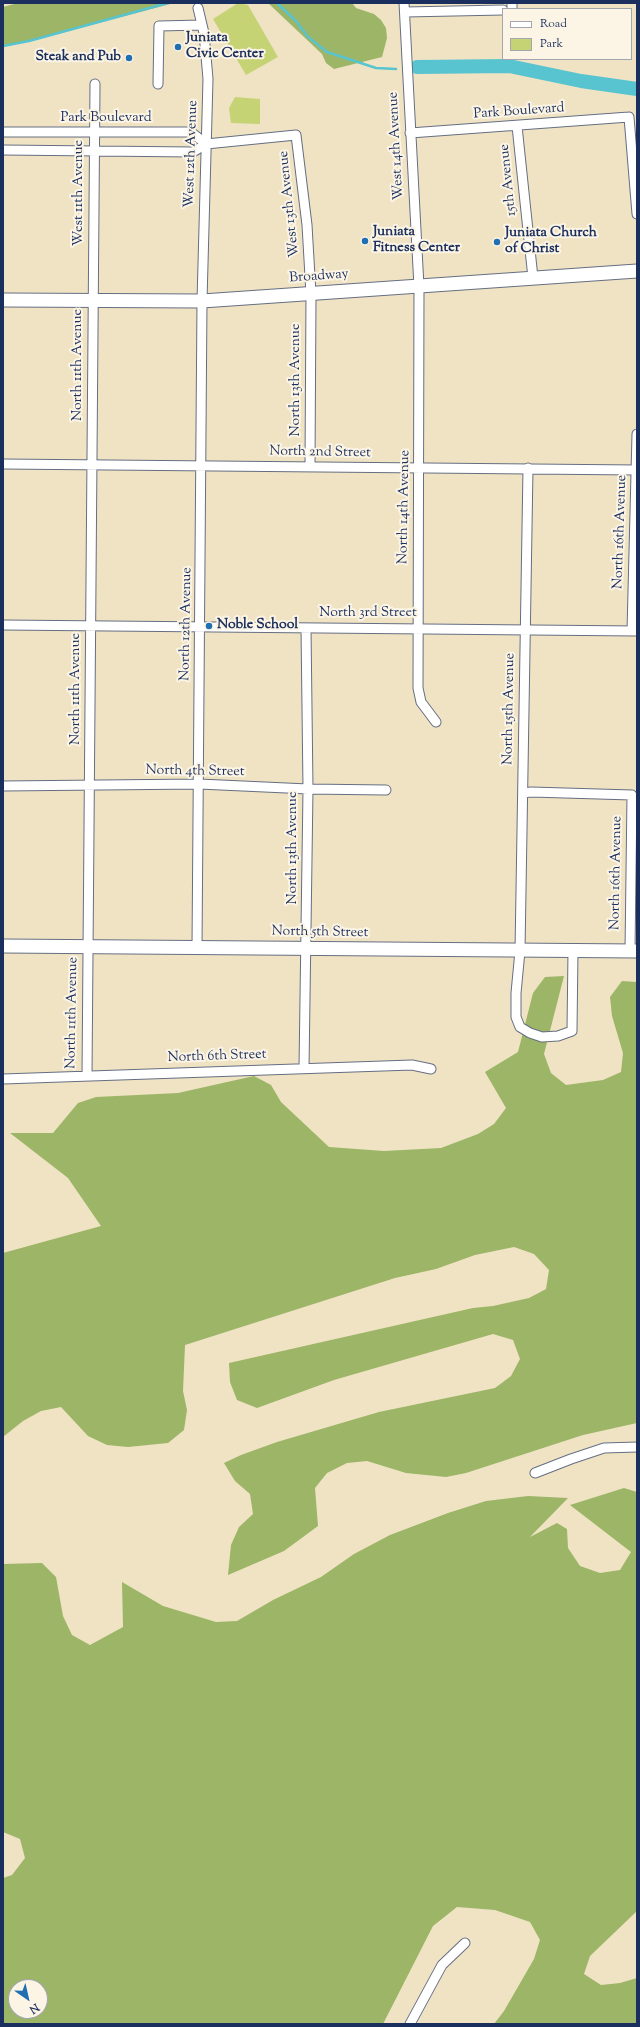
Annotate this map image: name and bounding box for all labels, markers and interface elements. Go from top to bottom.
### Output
legend [502,8,632,60]
text: Road [540,15,567,33]
place label: Juniata Civic Center [186,31,264,64]
text: Park [540,35,563,53]
marker: Juniata Civic Center [173,42,183,52]
place label: Steak and Pub [36,50,121,66]
marker: Steak and Pub [124,53,134,63]
street label: West 14th Avenue [386,91,408,201]
street label: West 12th Avenue [182,100,202,208]
street label: Park Boulevard [473,100,565,124]
street label: Park Boulevard [60,111,152,127]
street label: West 11th Avenue [72,140,88,246]
street label: 15th Avenue [497,143,521,217]
street label: West 13th Avenue [276,150,304,258]
place label: Juniata Fitness Center [373,225,460,258]
place label: Juniata Church of Christ [505,226,597,258]
marker: Juniata Fitness Center [360,236,370,246]
marker: Juniata Church of Christ [492,237,502,247]
street label: Broadway [289,267,349,287]
street label: North 11th Avenue [71,309,87,421]
street label: North 13th Avenue [289,324,305,436]
street label: North 2nd Street [269,444,371,462]
street label: North 14th Avenue [396,450,414,564]
street label: North 16th Avenue [611,475,631,589]
street label: North 12th Avenue [178,567,196,681]
street label: North 3rd Street [319,606,417,622]
place label: Noble School [217,618,298,634]
marker: Noble School [204,621,214,631]
street label: North 11th Avenue [69,633,85,745]
street label: North 15th Avenue [501,653,519,765]
street label: North 4th Street [145,763,245,781]
street label: North 13th Avenue [286,792,302,904]
street label: North 16th Avenue [608,816,626,930]
street label: North 5th Street [271,924,369,942]
street label: North 11th Avenue [64,957,82,1069]
street label: North 6th Street [167,1047,267,1067]
north arrow [8,1979,48,2019]
text: N [26,1999,42,2017]

